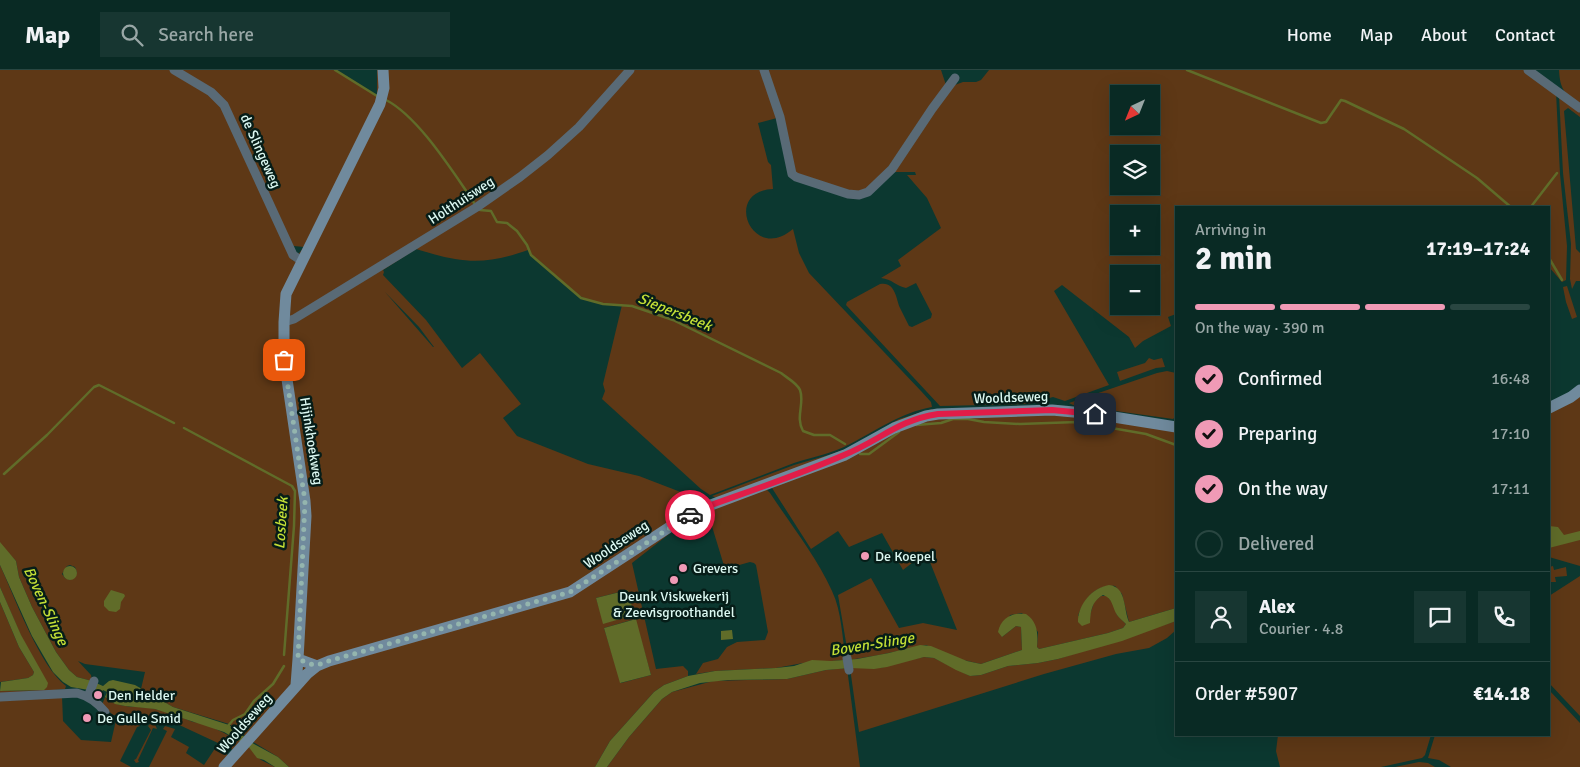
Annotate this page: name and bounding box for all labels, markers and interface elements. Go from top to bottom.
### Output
search box [100,12,450,57]
text: Map [25,20,70,50]
icon: search [118,21,146,49]
text: Search here [158,23,254,47]
text: Home [1287,24,1332,46]
text: Map [1360,24,1393,46]
text: About [1421,24,1467,46]
text: Contact [1495,24,1555,46]
north arrow [1110,85,1160,135]
map controls [1110,85,1160,315]
street label: de Slingeweg [237,112,284,191]
button: layers [1110,145,1160,195]
street label: Holthuisweg [425,173,497,228]
button: + [1110,205,1160,255]
text: Arriving in [1195,220,1266,240]
text: 17:19–17:24 [1426,237,1530,261]
text: 2 min [1195,239,1272,278]
button: − [1110,265,1160,315]
water label: Siepersbeek [636,289,716,335]
text: On the way · 390 m [1195,318,1325,338]
pin [263,339,305,381]
icon: bag [270,346,298,374]
icon: check [1195,365,1223,393]
text: Confirmed [1238,367,1322,391]
text: 16:48 [1491,369,1530,389]
street label: Wooldseweg [973,388,1049,407]
pin [1074,393,1116,435]
street label: Hijinkhoekweg [296,396,327,486]
icon: home [1081,400,1109,428]
icon: check [1195,420,1223,448]
text: Preparing [1238,422,1317,446]
text: 17:10 [1491,424,1530,444]
icon: check [1195,475,1223,503]
text: On the way [1238,477,1328,501]
text: 17:11 [1491,479,1530,499]
courier [665,490,715,540]
water label: Losbeek [270,495,292,550]
icon: car [676,501,704,529]
street label: Wooldseweg [581,516,652,572]
text: Delivered [1238,532,1314,556]
place label: De Koepel [875,548,935,565]
marker: De Koepel [859,550,871,562]
place label: Grevers [693,560,738,577]
marker: Grevers [677,562,689,574]
water label: Boven-Slinge [20,564,73,650]
marker: Deunk Viskwekerij & Zeevisgroothandel [668,574,680,586]
place label: Deunk Viskwekerij & Zeevisgroothandel [613,588,735,621]
button: person [1195,591,1247,643]
button: chat [1414,591,1466,643]
button: phone [1478,591,1530,643]
text: Alex [1259,595,1295,619]
text: Courier · 4.8 [1259,619,1343,639]
water label: Boven-Slinge [829,628,917,660]
text: Order #5907 [1195,682,1298,706]
text: €14.18 [1473,682,1530,706]
place label: Den Helder [108,687,176,704]
marker: Den Helder [92,689,104,701]
street label: Wooldseweg [213,690,275,757]
place label: De Gulle Smid [97,710,181,727]
marker: De Gulle Smid [81,712,93,724]

